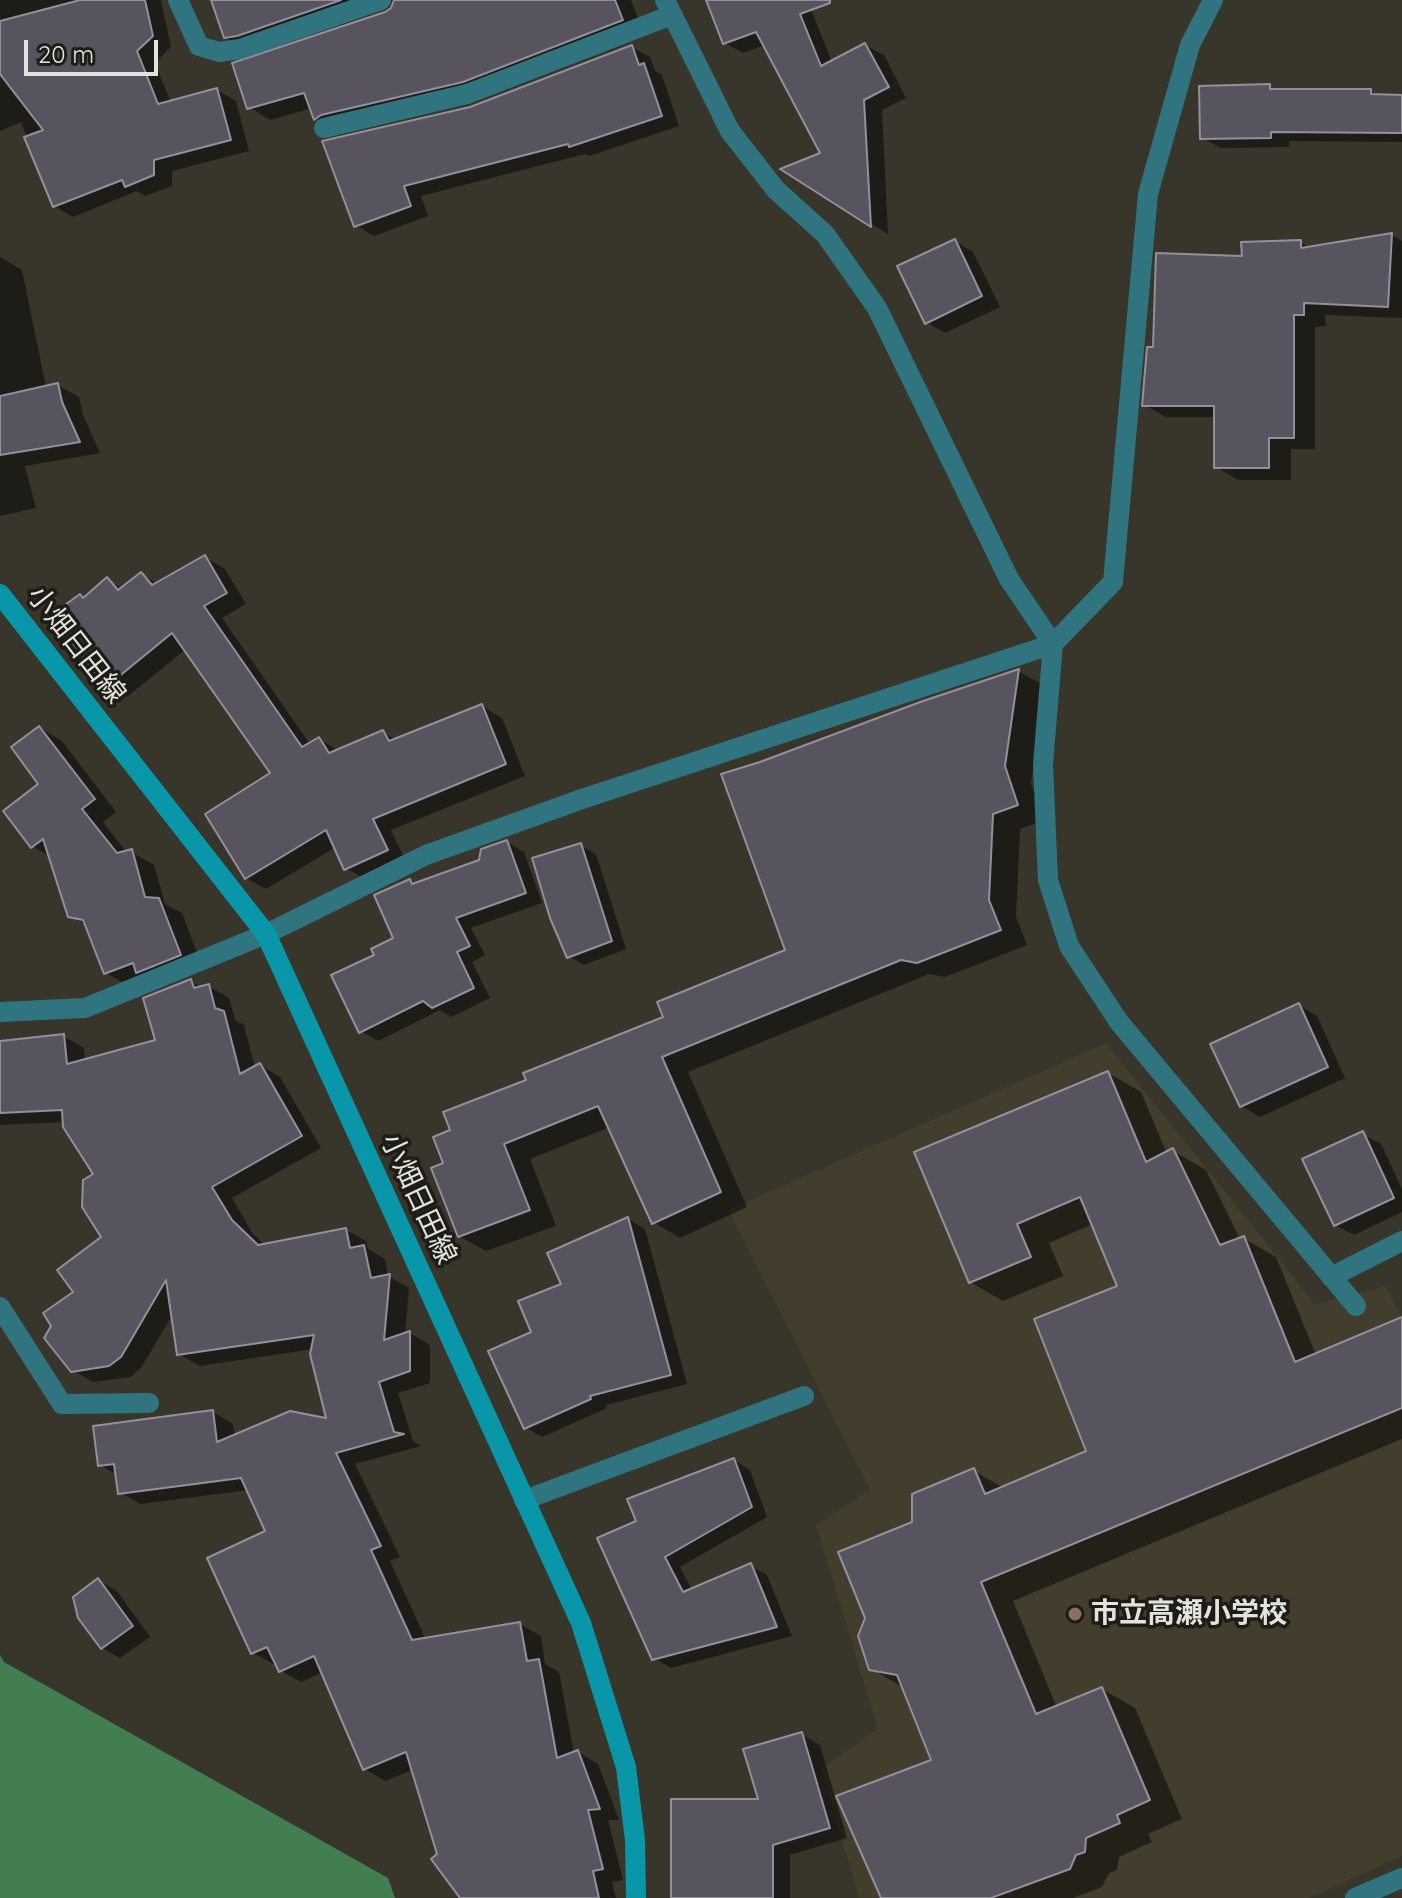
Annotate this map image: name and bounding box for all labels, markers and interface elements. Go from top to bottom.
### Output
scale bar [28,24,162,74]
text: 20 m [38,39,94,69]
street label: 小畑日田線 [20,579,132,711]
street label: 小畑日田線 [373,1128,463,1270]
place label: 市立高瀬小学校 [1091,1597,1287,1631]
marker: 市立高瀬小学校 [1066,1605,1084,1623]

